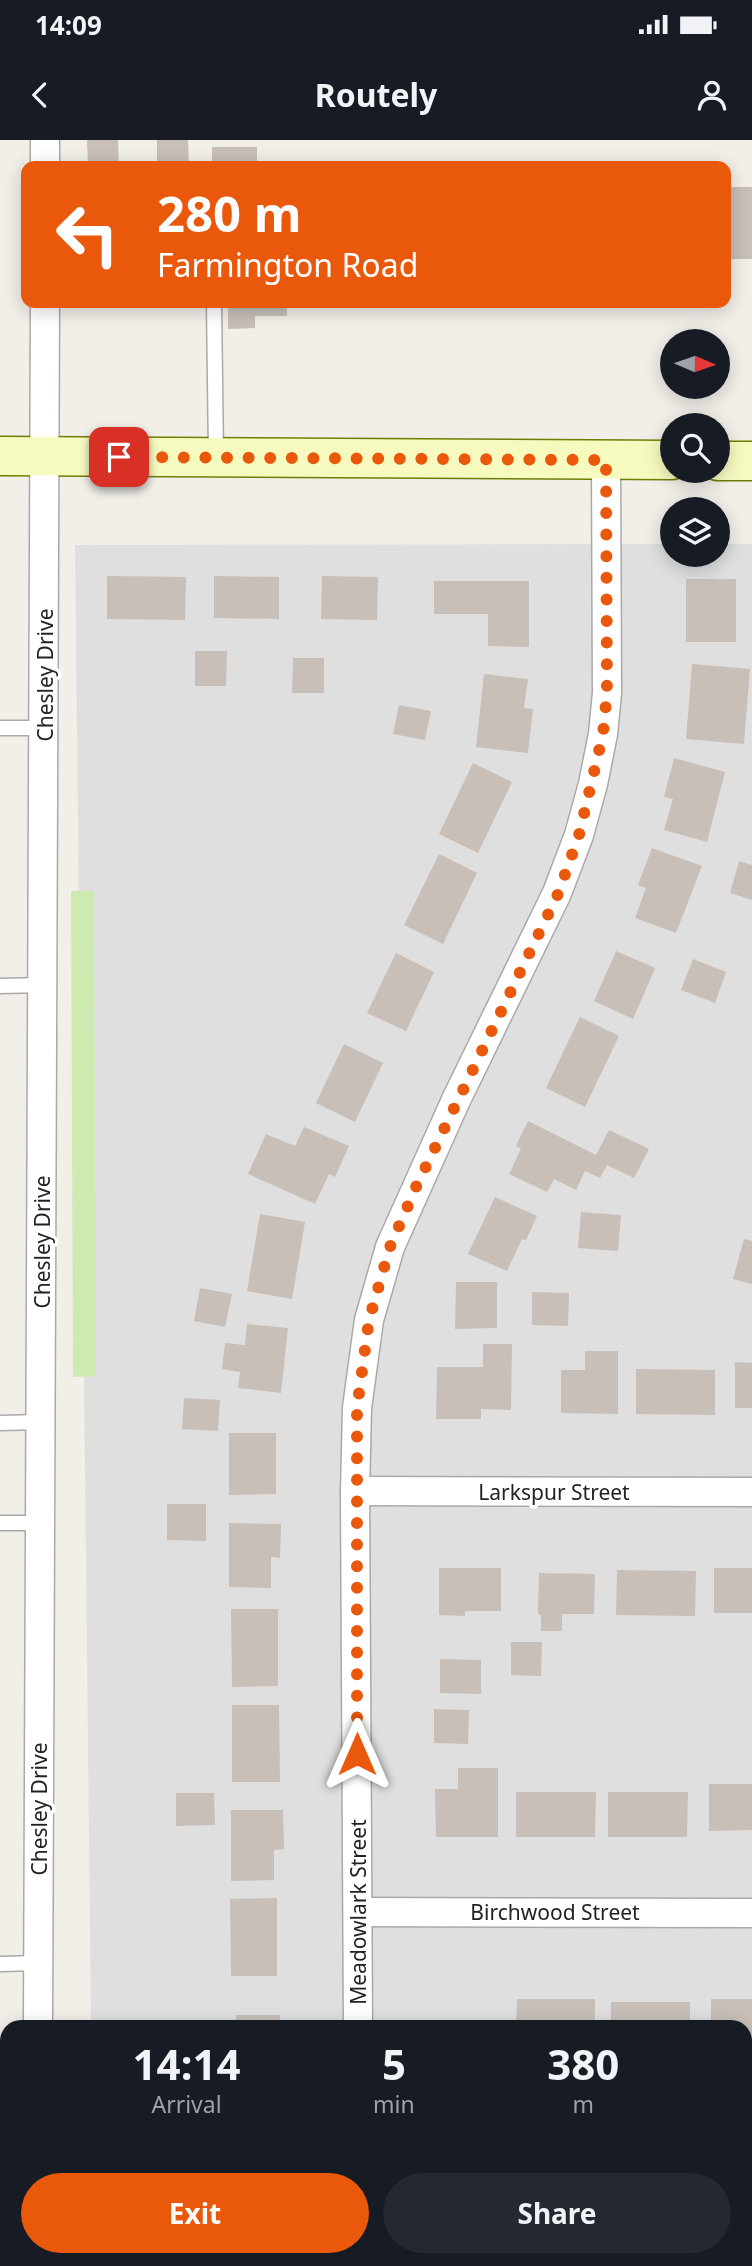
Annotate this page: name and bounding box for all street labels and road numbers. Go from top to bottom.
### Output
street label: Chesley Drive [31,608,59,742]
street label: Chesley Drive [28,1175,56,1309]
street label: Larkspur Street [478,1478,630,1506]
street label: Chesley Drive [25,1742,53,1876]
street label: Meadowlark Street [344,1819,372,2005]
street label: Birchwood Street [470,1898,640,1926]

